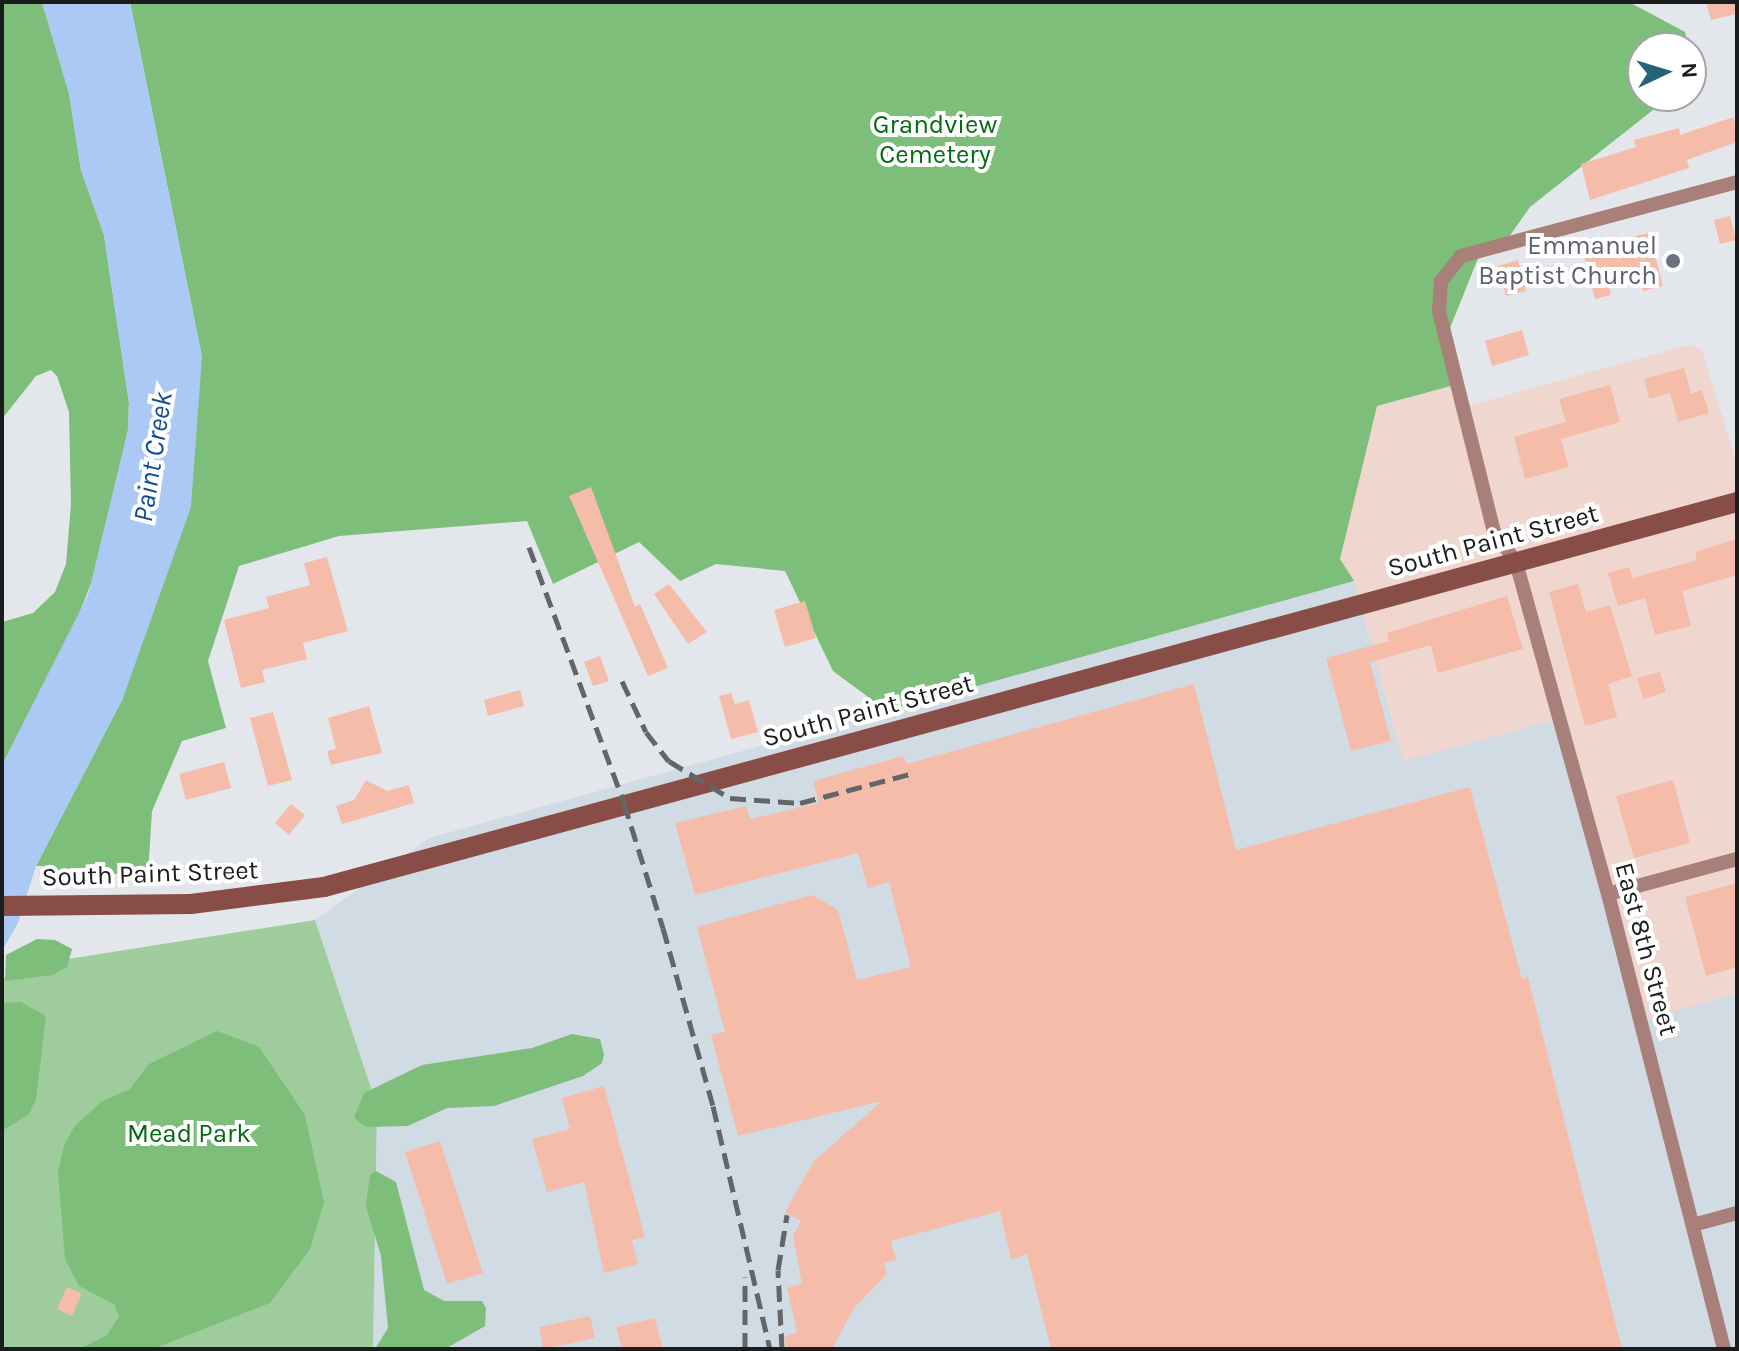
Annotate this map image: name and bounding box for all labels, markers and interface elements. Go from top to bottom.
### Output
north arrow [1627,32,1707,112]
text: N [1675,62,1702,79]
park label: Grandview Cemetery [873,109,997,170]
place label: Emmanuel Baptist Church [1478,230,1657,292]
marker: Emmanuel Baptist Church [1664,252,1682,270]
water label: Paint Creek [126,389,180,525]
street label: South Paint Street [1384,498,1602,584]
street label: South Paint Street [759,668,977,754]
street label: South Paint Street [41,855,259,893]
street label: East 8th Street [1608,859,1684,1039]
park label: Mead Park [127,1118,251,1150]

